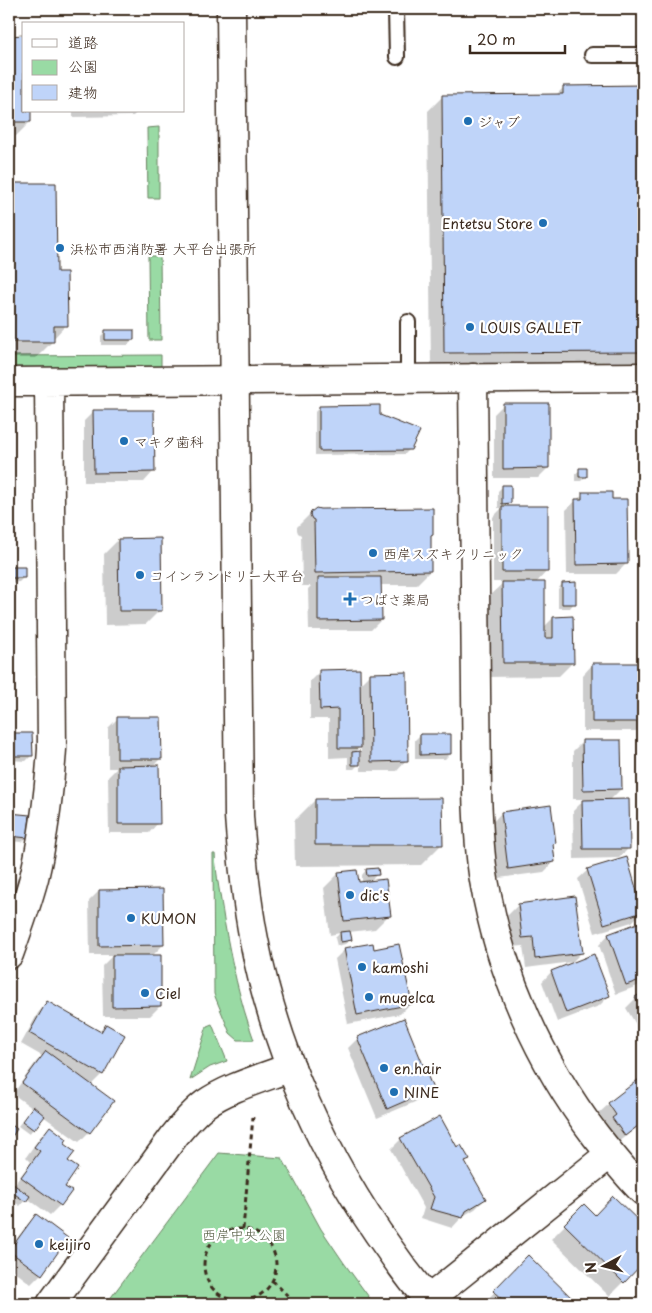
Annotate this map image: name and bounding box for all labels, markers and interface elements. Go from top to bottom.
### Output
legend [22,22,185,112]
scale bar [470,22,564,54]
text: 20 m [477,27,516,50]
text: 道路 [68,30,98,53]
text: 公園 [68,54,98,77]
text: 建物 [68,80,98,103]
place label: ジャブ [478,111,520,132]
marker: ジャブ [462,115,474,127]
place label: Entetsu Store [442,213,533,234]
marker: Entetsu Store [537,217,549,229]
place label: 浜松市西消防署 大平台出張所 [70,238,257,259]
marker: 浜松市西消防署 大平台出張所 [54,242,66,254]
place label: LOUIS GALLET [480,317,582,338]
marker: LOUIS GALLET [464,321,476,333]
place label: マキタ歯科 [134,431,204,452]
marker: マキタ歯科 [118,435,130,447]
place label: 西岸スズキクリニック [383,543,524,564]
marker: 西岸スズキクリニック [367,547,379,559]
place label: コインランドリー大平台 [150,565,304,586]
marker: コインランドリー大平台 [134,569,146,581]
place label: つばさ薬局 [360,589,430,610]
marker: つばさ薬局 [344,593,356,605]
place label: dic's [360,885,389,906]
marker: dic's [344,889,356,901]
place label: KUMON [141,908,196,929]
marker: KUMON [125,912,137,924]
place label: kamoshi [372,957,429,978]
marker: kamoshi [356,961,368,973]
place label: Ciel [155,983,181,1004]
marker: Ciel [139,987,151,999]
place label: mugelca [379,987,435,1008]
marker: mugelca [363,991,375,1003]
place label: en.hair [394,1058,442,1079]
marker: en.hair [378,1062,390,1074]
place label: NINE [404,1082,440,1103]
marker: NINE [388,1086,400,1098]
park label: 西岸中央公園 [202,1224,286,1245]
place label: keijiro [49,1234,91,1255]
marker: keijiro [33,1238,45,1250]
north arrow [580,1240,630,1290]
text: N [580,1261,602,1274]

